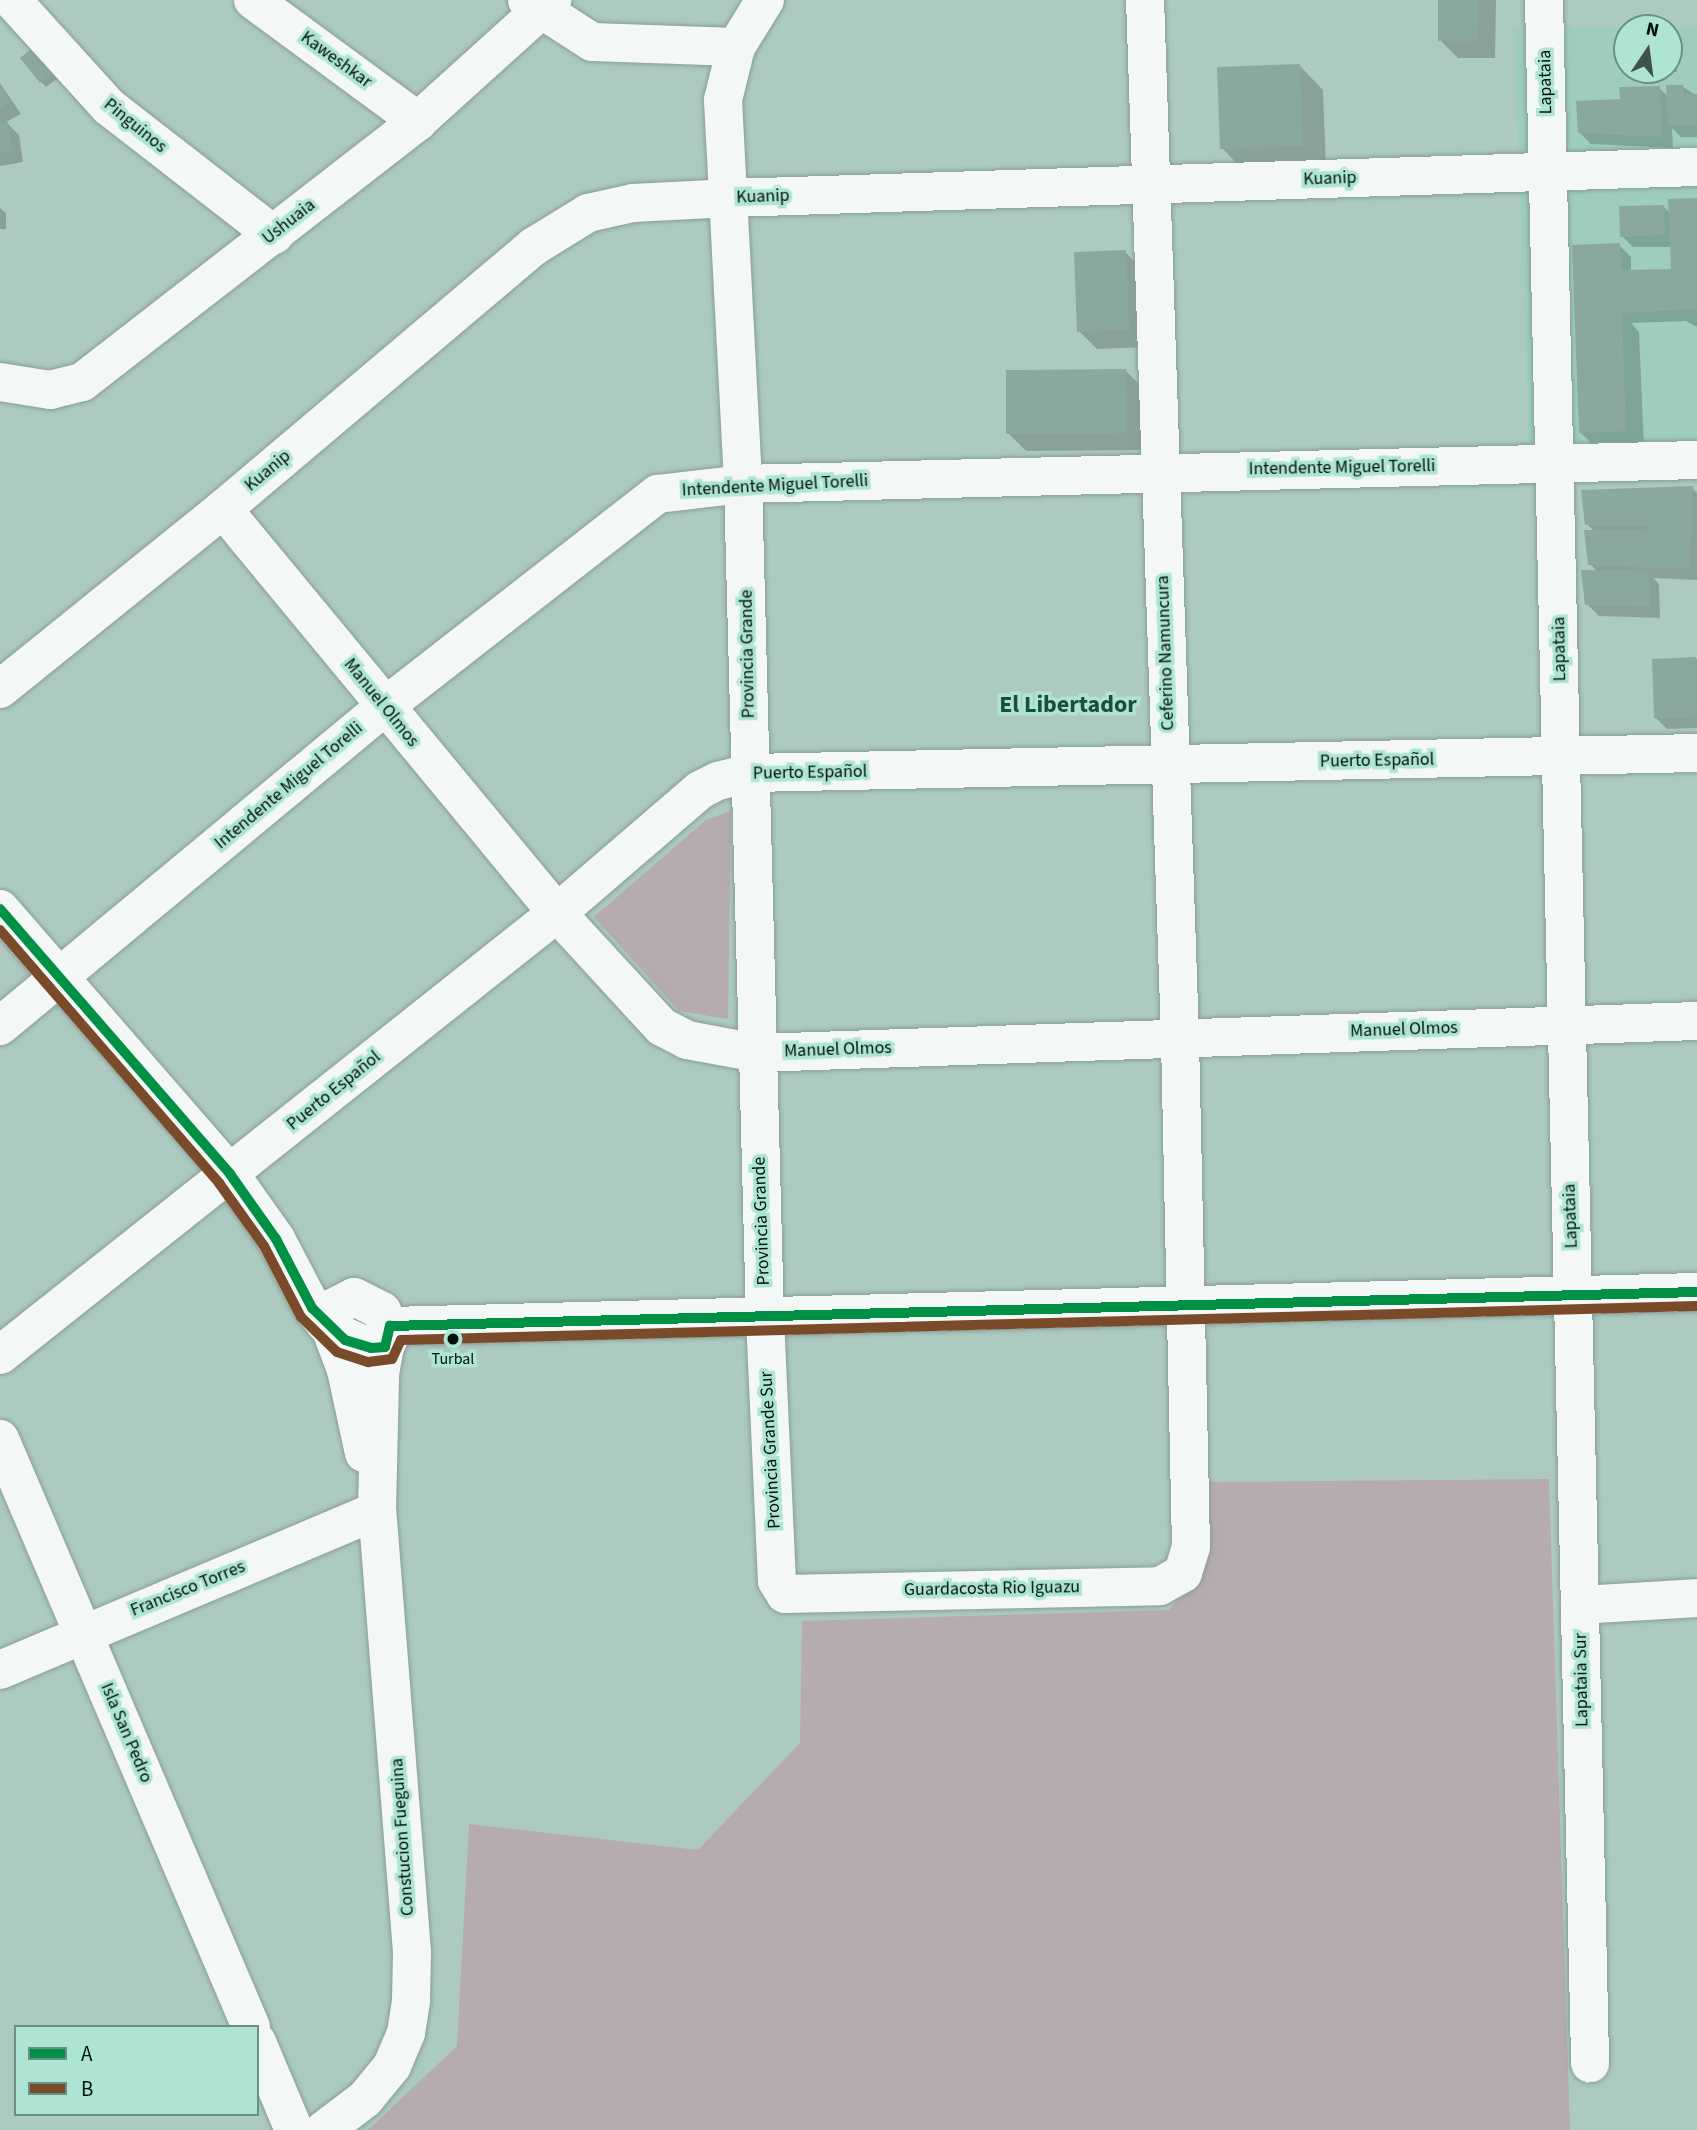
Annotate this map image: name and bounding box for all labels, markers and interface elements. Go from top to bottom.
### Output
north arrow [1613,14,1683,84]
text: N [1643,15,1662,45]
street label: Kaweshkar [296,27,376,93]
street label: Lapataia [1535,49,1557,115]
street label: Pinguinos [99,94,171,158]
street label: Kuanip [1303,167,1357,191]
street label: Kuanip [736,185,790,209]
street label: Ushuaia [258,195,320,249]
street label: Kuanip [241,446,295,496]
street label: Intendente Miguel Torelli [1249,456,1435,480]
street label: Intendente Miguel Torelli [681,470,869,502]
street label: Ceferino Namuncura [1152,575,1180,731]
street label: Provincia Grande [736,589,760,719]
street label: Lapataia [1549,616,1571,682]
street label: Manuel Olmos [339,654,423,752]
district label: El Libertador [999,691,1137,719]
street label: Intendente Miguel Torelli [211,718,367,854]
street label: Puerto Español [1320,749,1434,773]
street label: Puerto Español [753,761,867,785]
street label: Manuel Olmos [1350,1017,1458,1043]
street label: Manuel Olmos [784,1037,892,1063]
street label: Puerto Español [283,1047,385,1135]
street label: Provincia Grande [749,1156,775,1286]
street label: Lapataia [1559,1183,1583,1249]
marker: Turbal [446,1332,460,1346]
place label: Turbal [432,1349,474,1369]
street label: Provincia Grande Sur [756,1371,786,1529]
street label: Francisco Torres [128,1556,248,1622]
street label: Guardacosta Rio Iguazu [904,1577,1080,1601]
street label: Lapataia Sur [1570,1633,1594,1727]
street label: Isla San Pedro [95,1680,157,1786]
street label: Constucion Fueguina [387,1757,419,1917]
legend [14,2025,259,2116]
text: A [81,2039,92,2069]
text: B [81,2074,93,2104]

